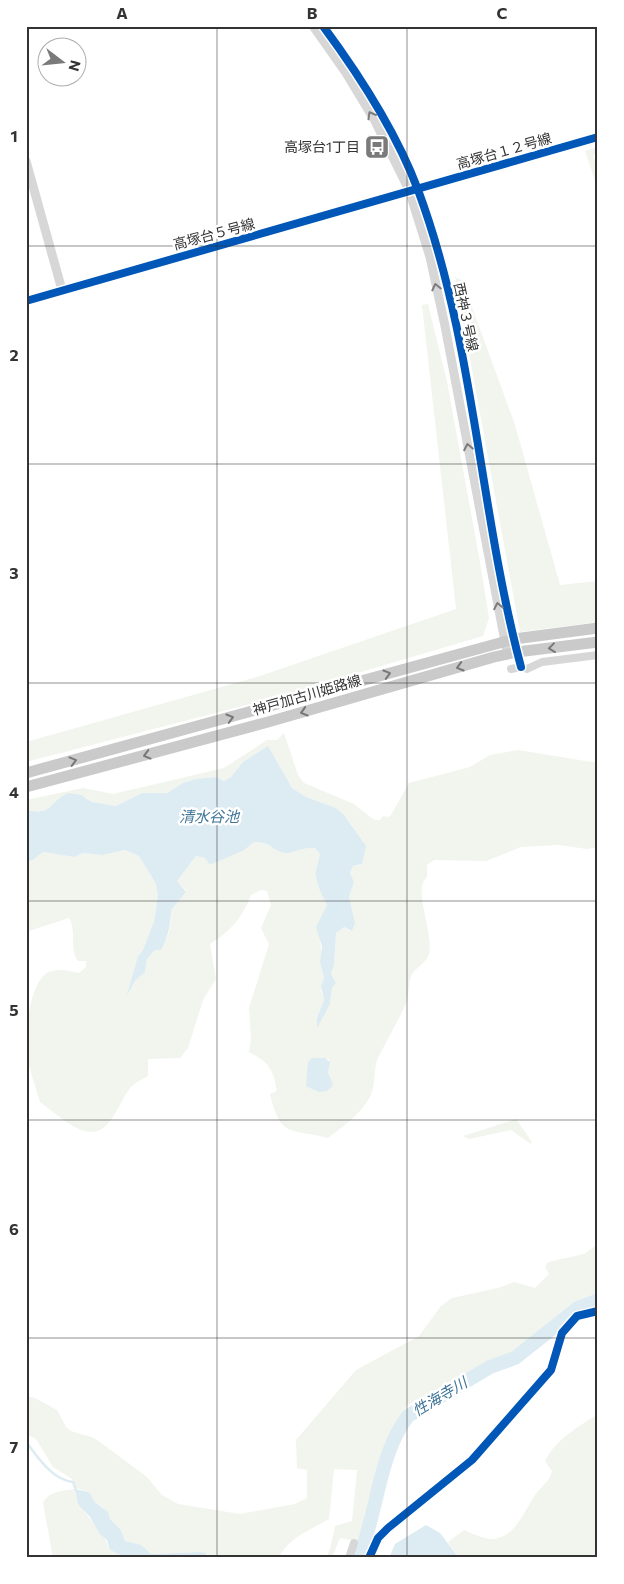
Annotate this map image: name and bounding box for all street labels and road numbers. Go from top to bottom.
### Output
street label: 高塚台１２号線 [454,129,553,172]
street label: 高塚台５号線 [171,214,257,253]
street label: 西神３号線 [451,281,482,353]
street label: 神戸加古川姫路線 [251,671,363,718]

